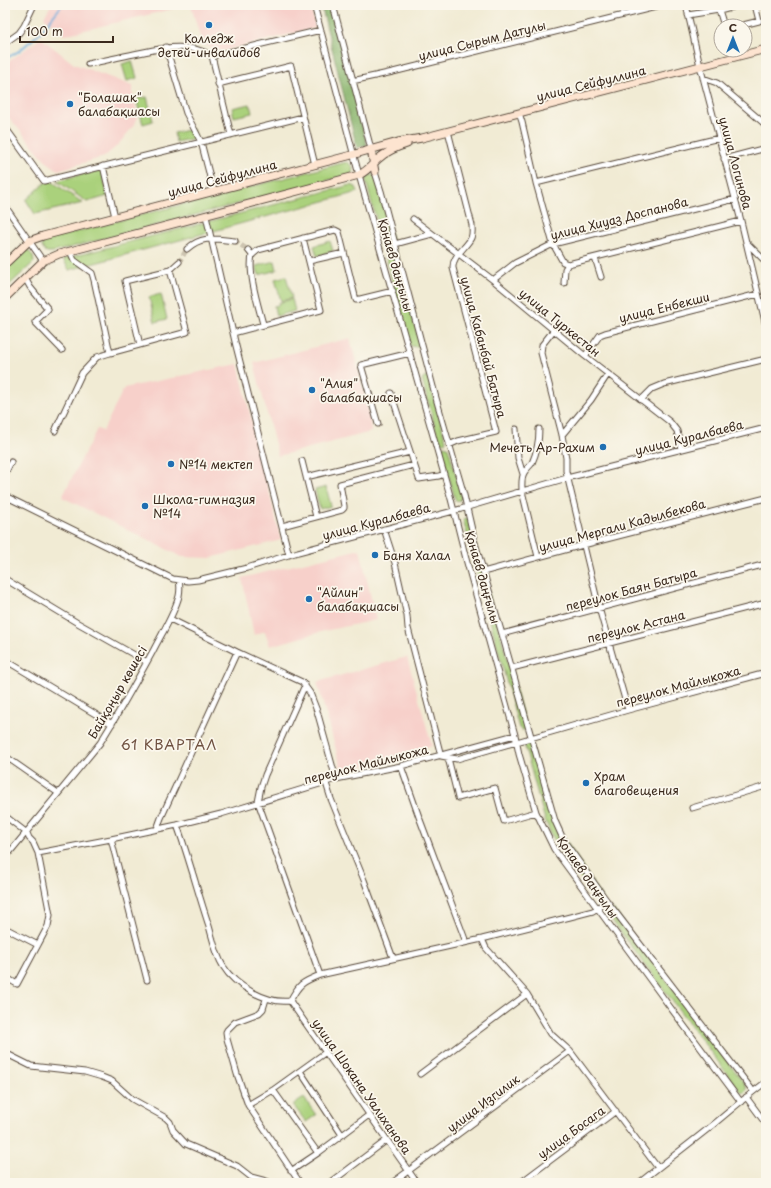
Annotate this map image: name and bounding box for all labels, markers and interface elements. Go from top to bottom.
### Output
street label: улица Сырым Датулы [416,15,548,65]
scale bar [20,18,113,44]
north arrow [713,18,753,58]
text: С [729,19,737,36]
marker: Колледж детей-инвалидов [204,20,214,30]
text: 100 m [26,22,63,40]
place label: Колледж детей-инвалидов [158,29,260,61]
street label: улица Сейфуллина [534,61,648,105]
place label: "Болашак" балабақшасы [78,88,160,120]
marker: "Болашак" балабақшасы [65,99,75,109]
street label: улица Логинова [715,115,757,212]
street label: улица Сейфуллина [166,155,279,201]
street label: улица Хиуаз Доспанова [548,192,690,244]
street label: Қонаев даңғылы [374,216,418,314]
street label: улица Кабанбай Батыра [456,274,512,420]
street label: улица Туркестан [515,284,605,360]
street label: улица Енбекши [617,287,711,327]
place label: "Алия" балабақшасы [320,374,402,406]
marker: "Алия" балабақшасы [307,385,317,395]
street label: улица Куралбаева [633,415,746,459]
place label: Мечеть Ар-Рахим [490,438,595,456]
marker: Мечеть Ар-Рахим [598,442,608,452]
place label: №14 мектеп [179,455,253,473]
marker: №14 мектеп [166,459,176,469]
place label: Школа-гимназия №14 [153,490,256,522]
street label: улица Мергали Кадылбекова [537,494,708,556]
street label: улица Куралбаева [320,498,432,544]
marker: Школа-гимназия №14 [140,501,150,511]
street label: Қонаев даңғылы [461,528,505,626]
place label: Баня Халал [383,546,451,564]
marker: Баня Халал [370,550,380,560]
street label: переулок Баян Батыра [563,563,699,615]
place label: "Айлин" балабақшасы [317,583,399,615]
marker: "Айлин" балабақшасы [304,594,314,604]
street label: переулок Астана [585,605,687,647]
street label: Байқоңыр көшесі [83,642,151,742]
street label: переулок Майлыкожа [614,661,743,711]
district label: 61 КВАРТАЛ [121,734,217,755]
street label: переулок Майлыкожа [302,740,431,788]
place label: Храм благовещения [594,767,679,799]
marker: Храм благовещения [581,778,591,788]
street label: Қонаев даңғылы [553,833,623,921]
street label: улица Шокана Уалиханова [308,1014,416,1158]
street label: улица Изгилик [443,1069,524,1136]
street label: улица Босага [533,1101,609,1163]

